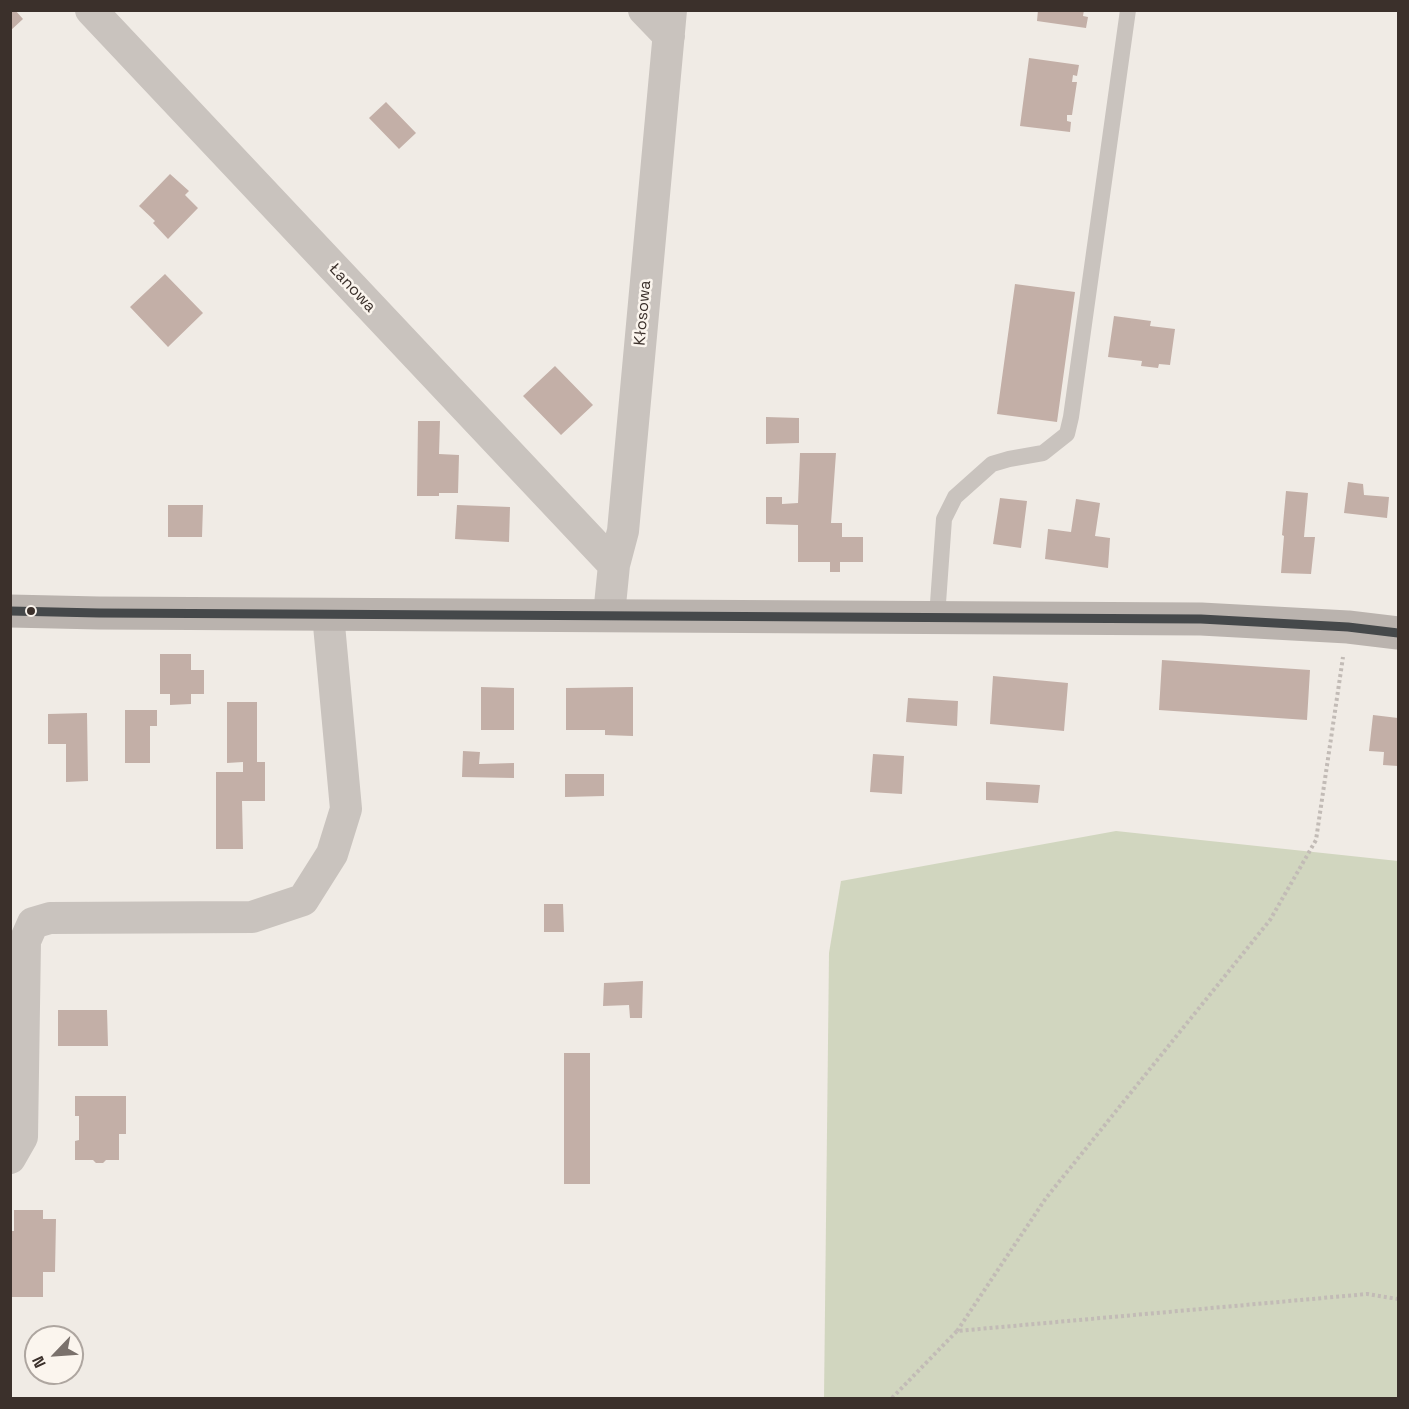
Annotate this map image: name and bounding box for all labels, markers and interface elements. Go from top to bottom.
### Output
street label: Łanowa [324,259,380,317]
street label: Kłosowa [631,280,655,346]
unlabelled marker [25,605,37,617]
north arrow [24,1325,84,1385]
text: N [27,1353,51,1371]

